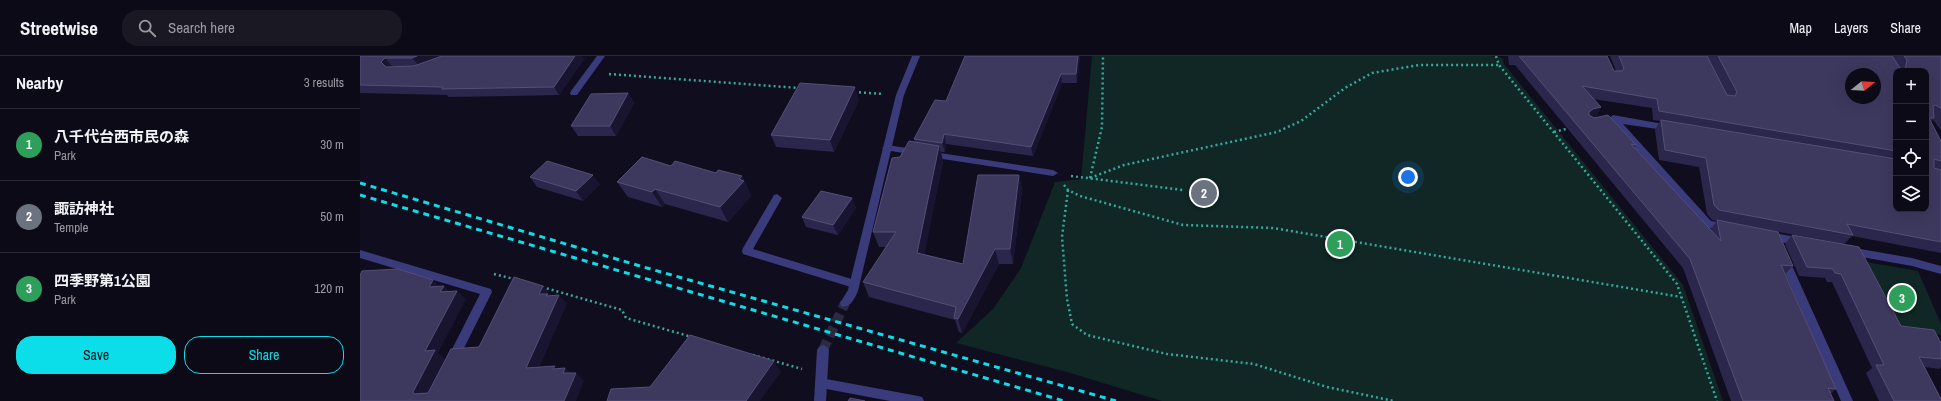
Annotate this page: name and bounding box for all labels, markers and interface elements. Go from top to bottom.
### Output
search box [122,10,402,46]
text: Streetwise [20,15,98,41]
icon: search [136,17,158,39]
text: Search here [168,17,235,38]
text: Map [1790,19,1812,37]
text: Layers [1834,19,1868,37]
text: Share [1890,19,1921,37]
north arrow [1845,68,1881,104]
map controls [1893,68,1929,212]
button: + [1893,68,1929,104]
text: Nearby [16,71,63,94]
text: 3 results [304,74,344,91]
button: − [1893,104,1929,140]
text: 八千代台西市民の森 [54,126,189,147]
text: 1 [26,136,32,153]
text: 30 m [320,136,344,153]
button: locate [1893,140,1929,176]
text: Park [54,147,76,164]
your location [1398,167,1418,187]
button: layers [1893,176,1929,212]
pin: 2 [1191,178,1217,208]
text: 諏訪神社 [54,198,114,219]
text: 2 [26,208,32,225]
text: 50 m [320,208,344,225]
text: Temple [54,219,88,236]
pin: 1 [1327,229,1353,259]
text: 四季野第1公園 [54,270,151,291]
text: 3 [26,280,32,297]
text: 120 m [314,280,344,297]
pin: 3 [1889,283,1915,313]
text: Park [54,291,76,308]
button: Save [16,336,176,374]
button: Share [184,336,344,374]

